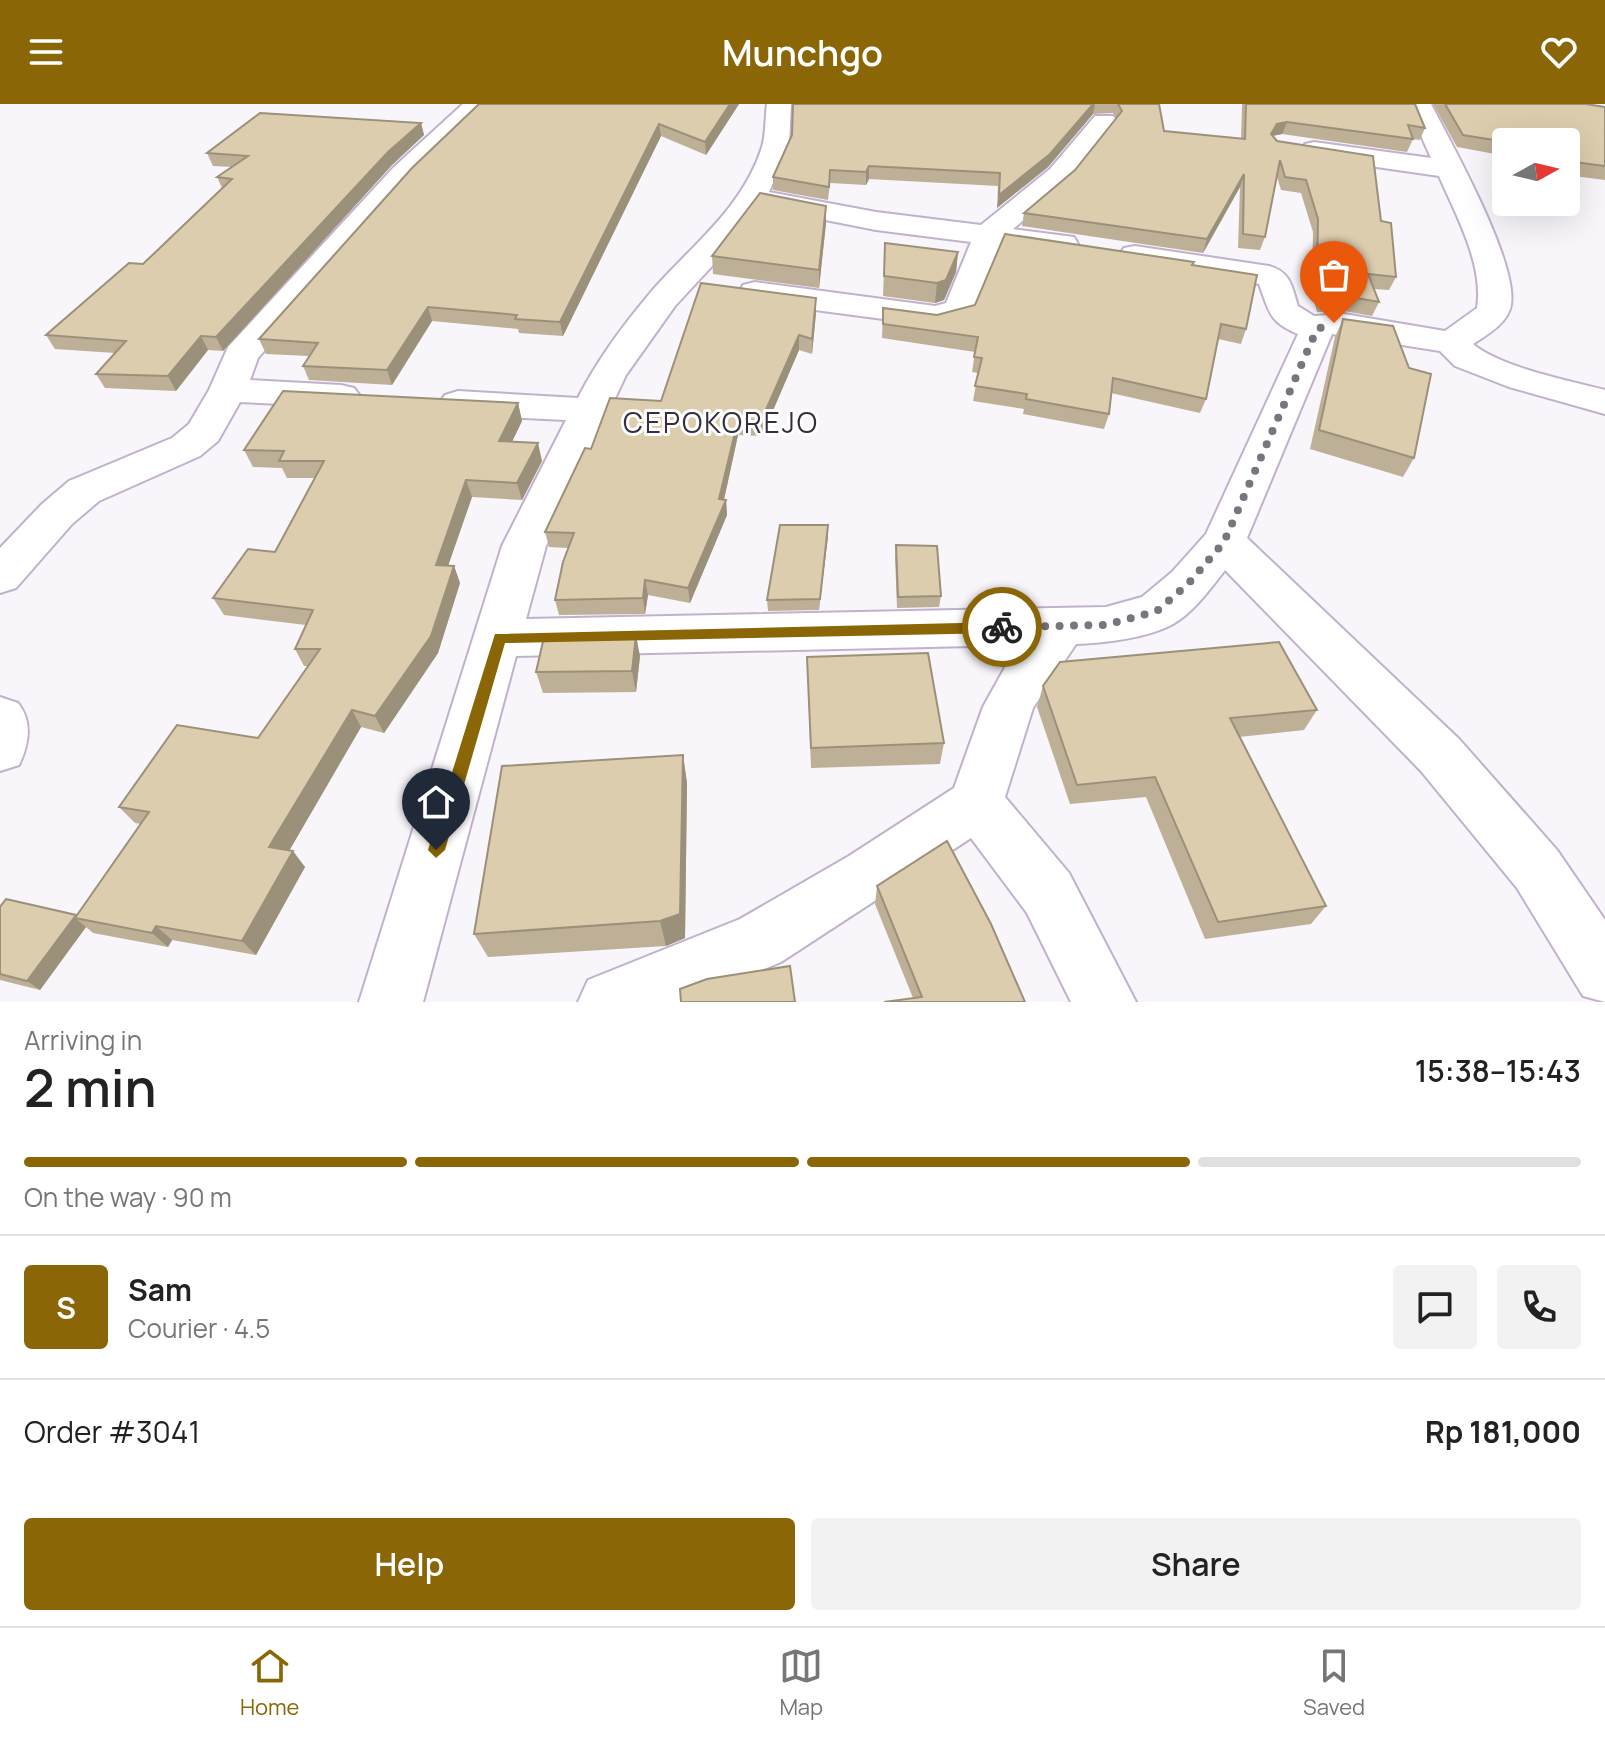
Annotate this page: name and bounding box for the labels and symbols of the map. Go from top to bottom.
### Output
north arrow [1492,128,1580,216]
pin [1300,241,1368,323]
district label: CEPOKOREJO [623,403,819,441]
courier [962,587,1042,667]
pin [402,768,470,850]

